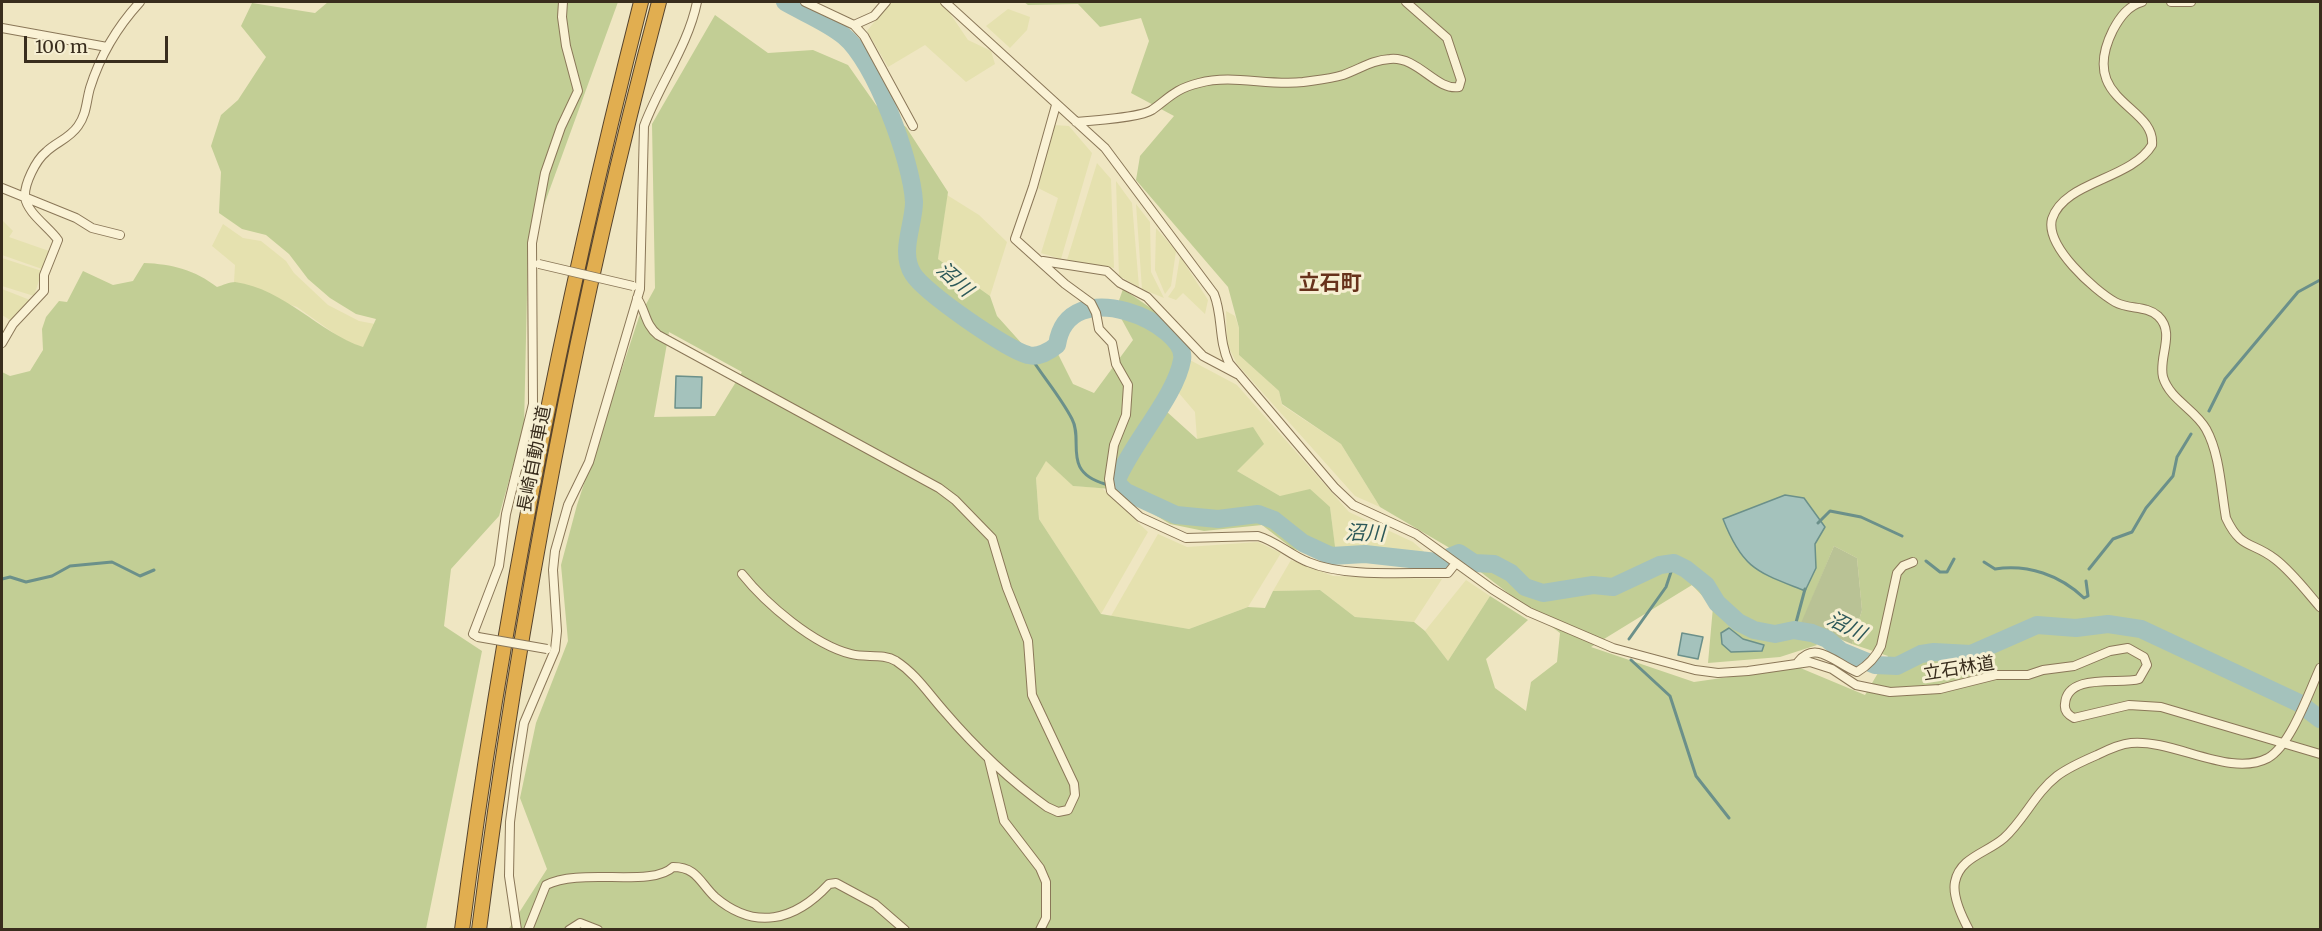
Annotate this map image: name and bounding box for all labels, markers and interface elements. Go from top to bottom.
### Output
scale bar [27,24,171,62]
text: 100 m [35,35,88,58]
water label: 沼川 [931,258,977,302]
district label: 立石町 [1299,271,1361,297]
street label: 長崎自動車道 [514,404,556,514]
water label: 沼川 [1345,521,1385,547]
water label: 沼川 [1823,607,1869,647]
street label: 立石林道 [1922,653,1996,685]

